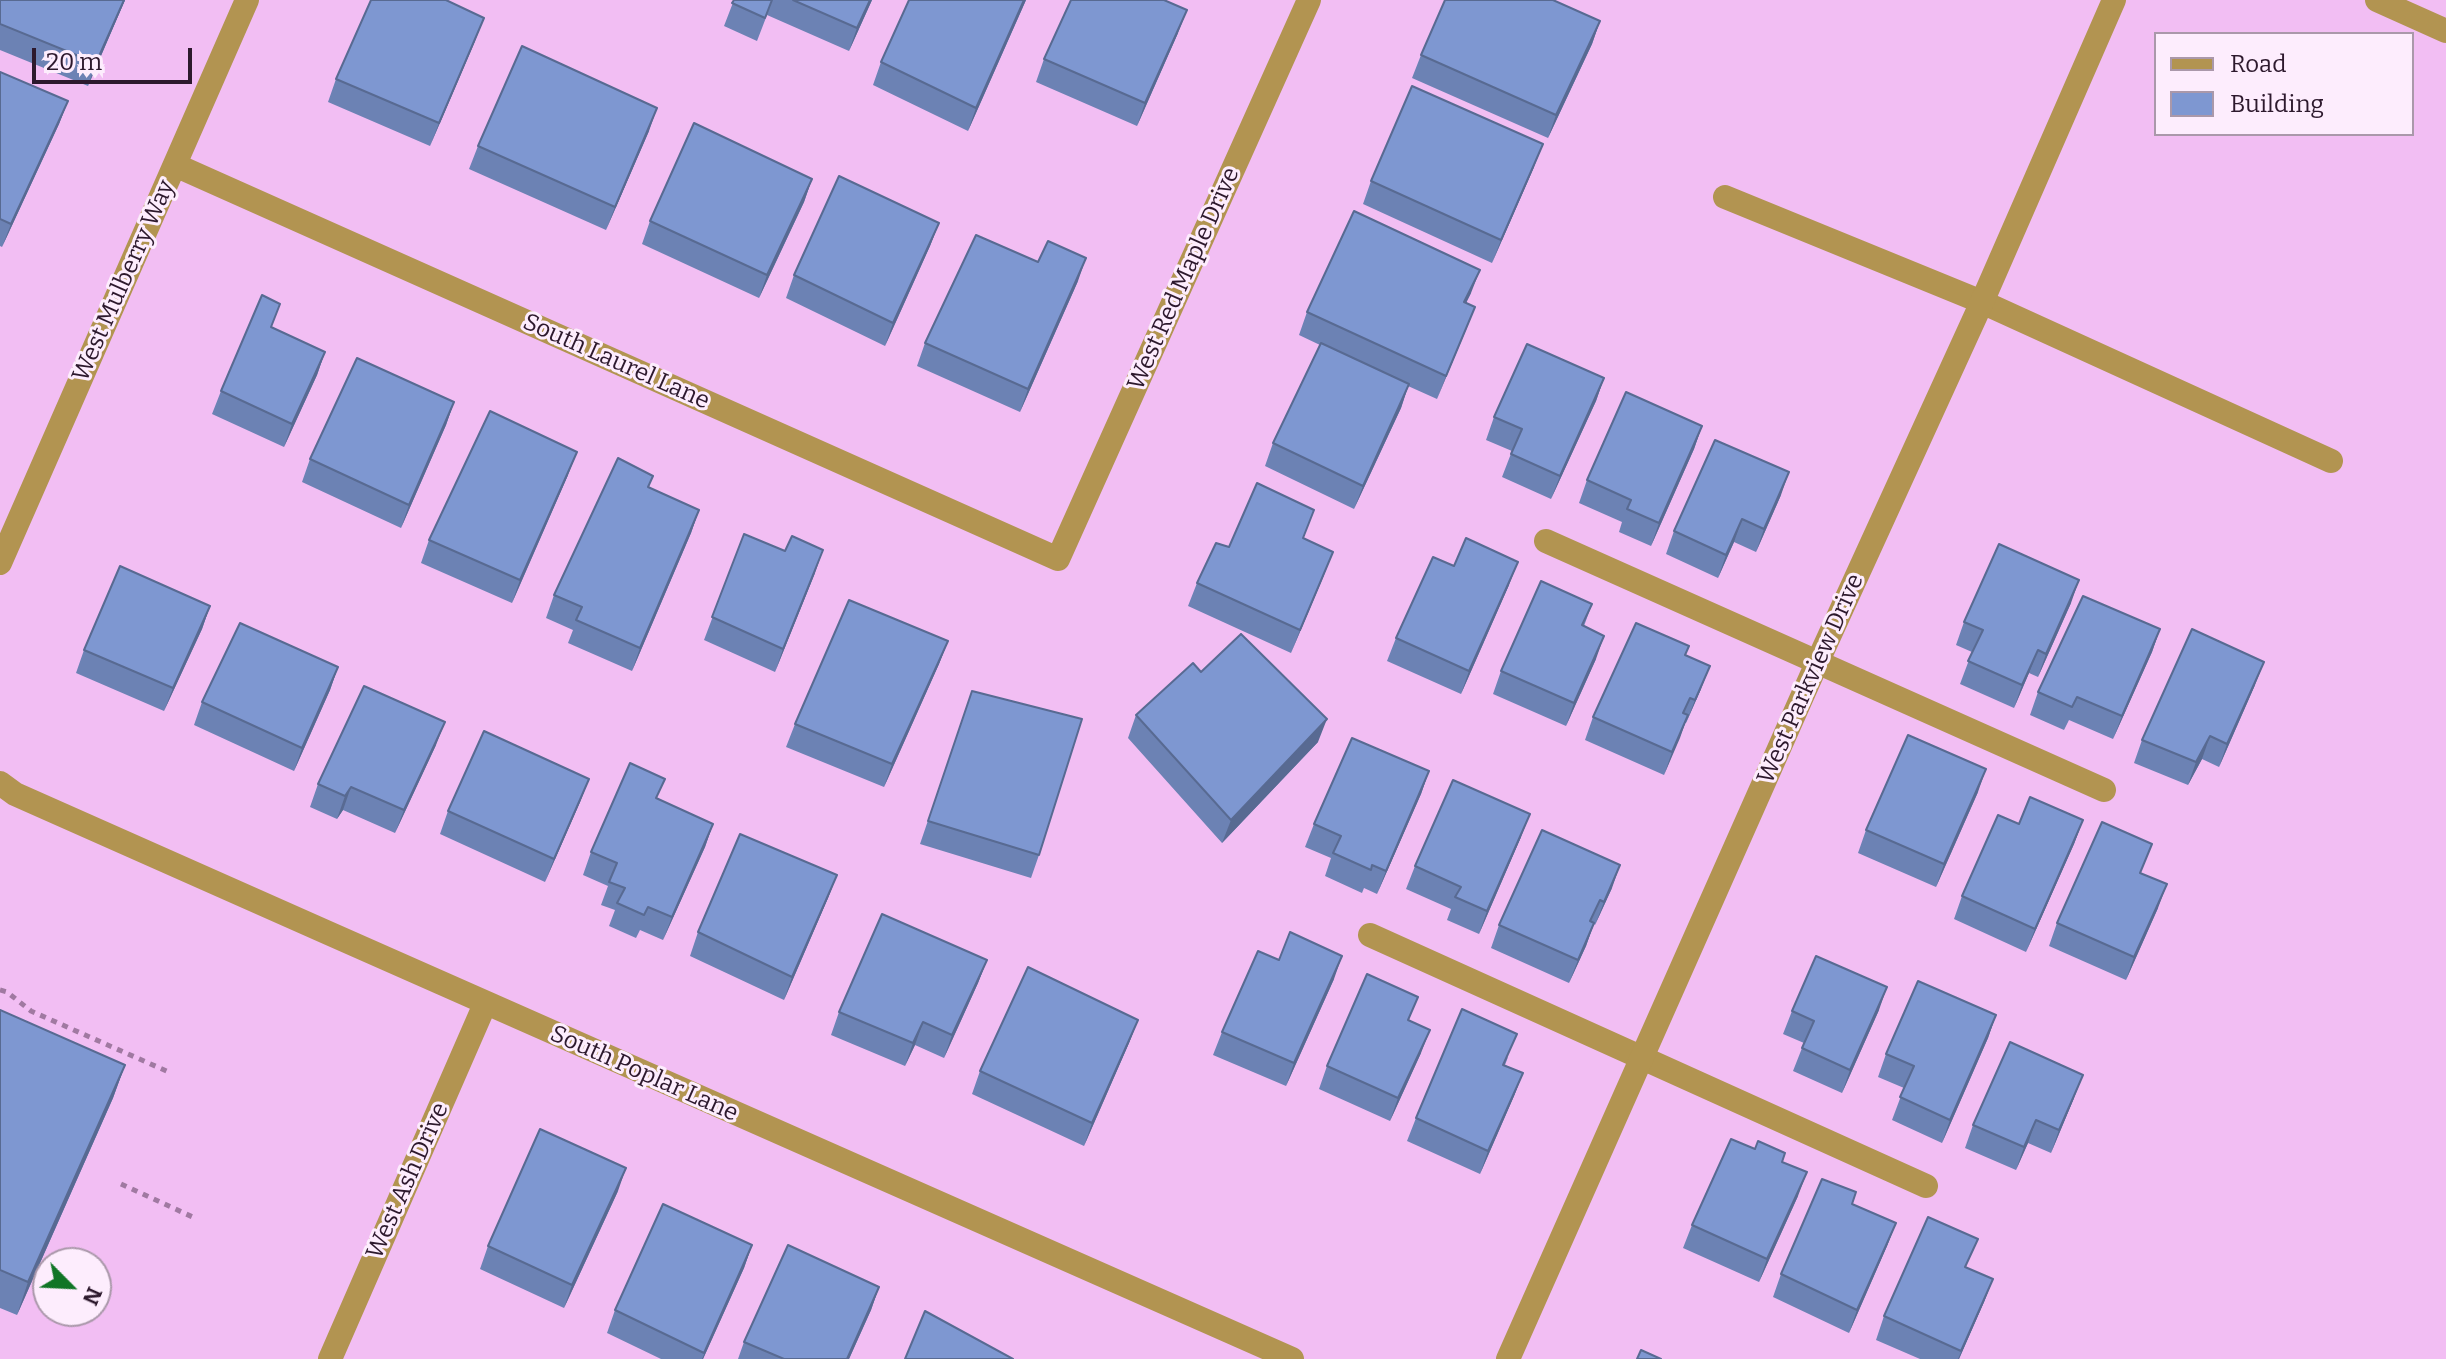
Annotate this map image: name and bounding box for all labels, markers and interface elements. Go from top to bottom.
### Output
scale bar [36,32,196,82]
legend [2154,32,2414,136]
text: 20 m [46,48,102,76]
text: Road [2230,50,2286,78]
text: Building [2230,90,2324,118]
street label: West Red Maple Drive [1122,163,1246,395]
street label: West Mulberry Way [67,176,181,386]
street label: South Laurel Lane [518,308,714,416]
street label: West Parkview Drive [1752,570,1870,788]
street label: South Poplar Lane [546,1020,742,1128]
street label: West Ash Drive [361,1098,455,1264]
north arrow [32,1247,112,1327]
text: N [77,1283,108,1309]

